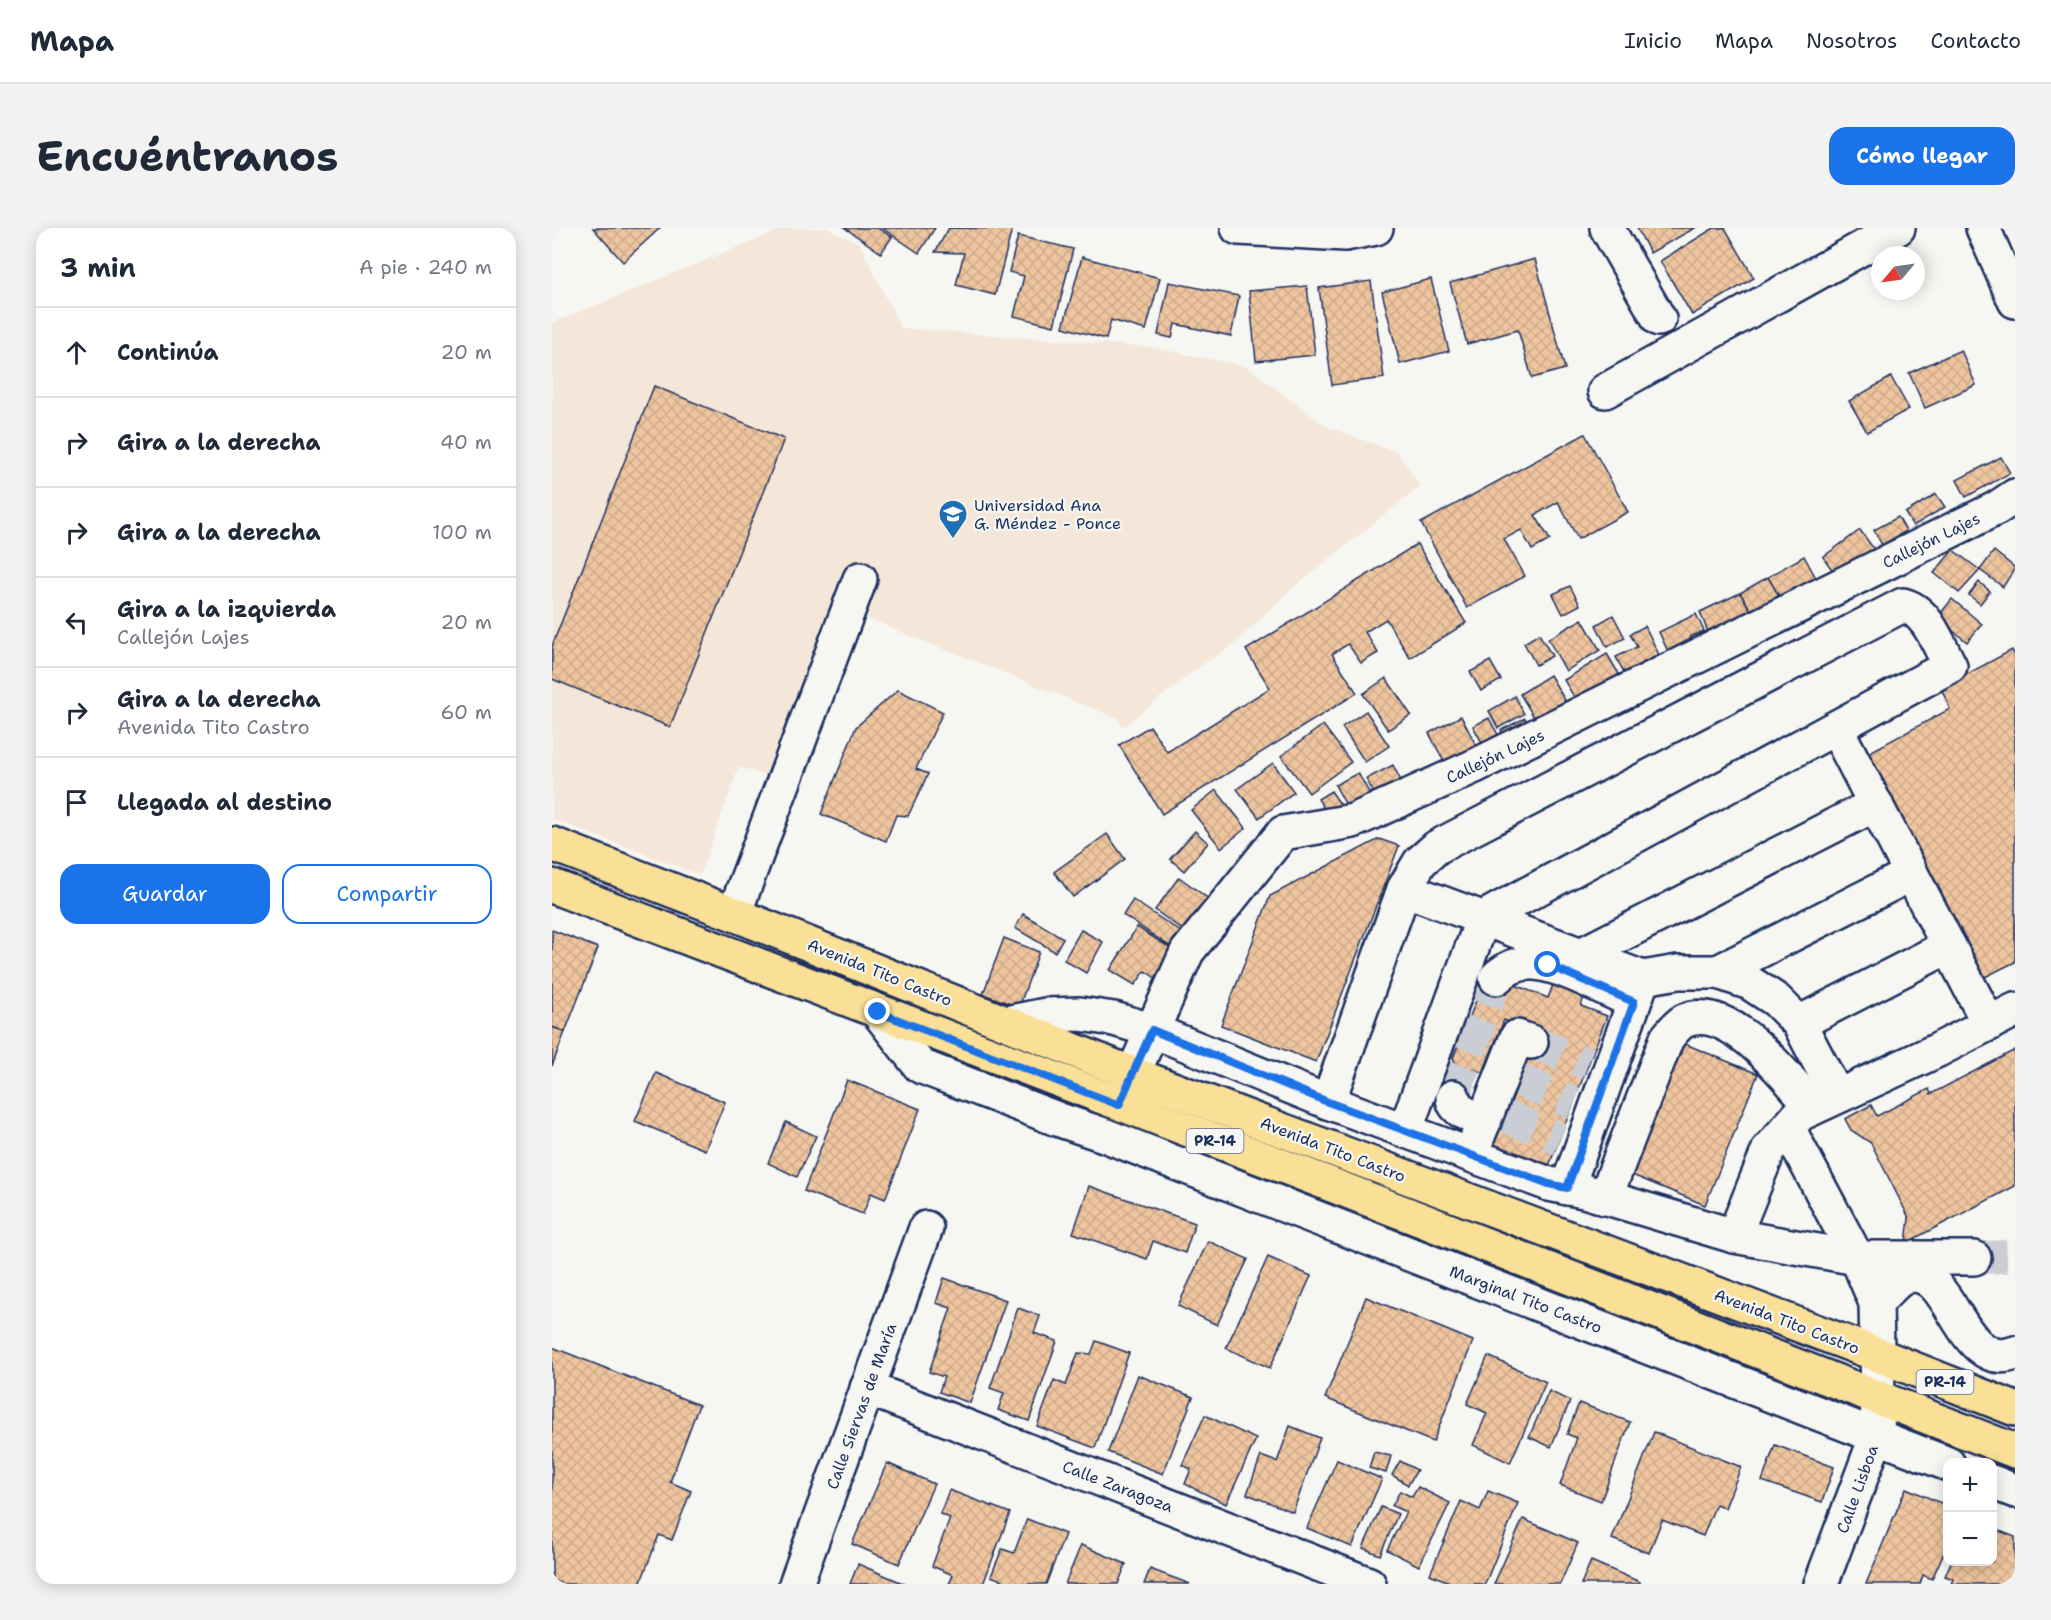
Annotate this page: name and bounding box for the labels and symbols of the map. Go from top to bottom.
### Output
north arrow [1871,246,1925,300]
place label: Universidad Ana G. Méndez - Ponce [974,495,1121,534]
school or university icon: Universidad Ana G. Méndez - Ponce [937,498,969,540]
street label: Callejón Lajes [1879,508,1984,573]
street label: Callejón Lajes [1443,724,1548,788]
street label: Avenida Tito Castro [804,934,955,1011]
route start [1534,951,1560,977]
route end [864,998,890,1024]
street label: Avenida Tito Castro [1257,1112,1408,1187]
road number: PR-14 [1186,1129,1244,1153]
street label: Marginal Tito Castro [1447,1261,1605,1338]
street label: Avenida Tito Castro [1711,1284,1862,1359]
street label: Calle Siervas de María [822,1320,901,1492]
road number: PR-14 [1916,1370,1974,1394]
street label: Calle Lisboa [1832,1442,1883,1536]
street label: Calle Zaragoza [1060,1456,1176,1517]

